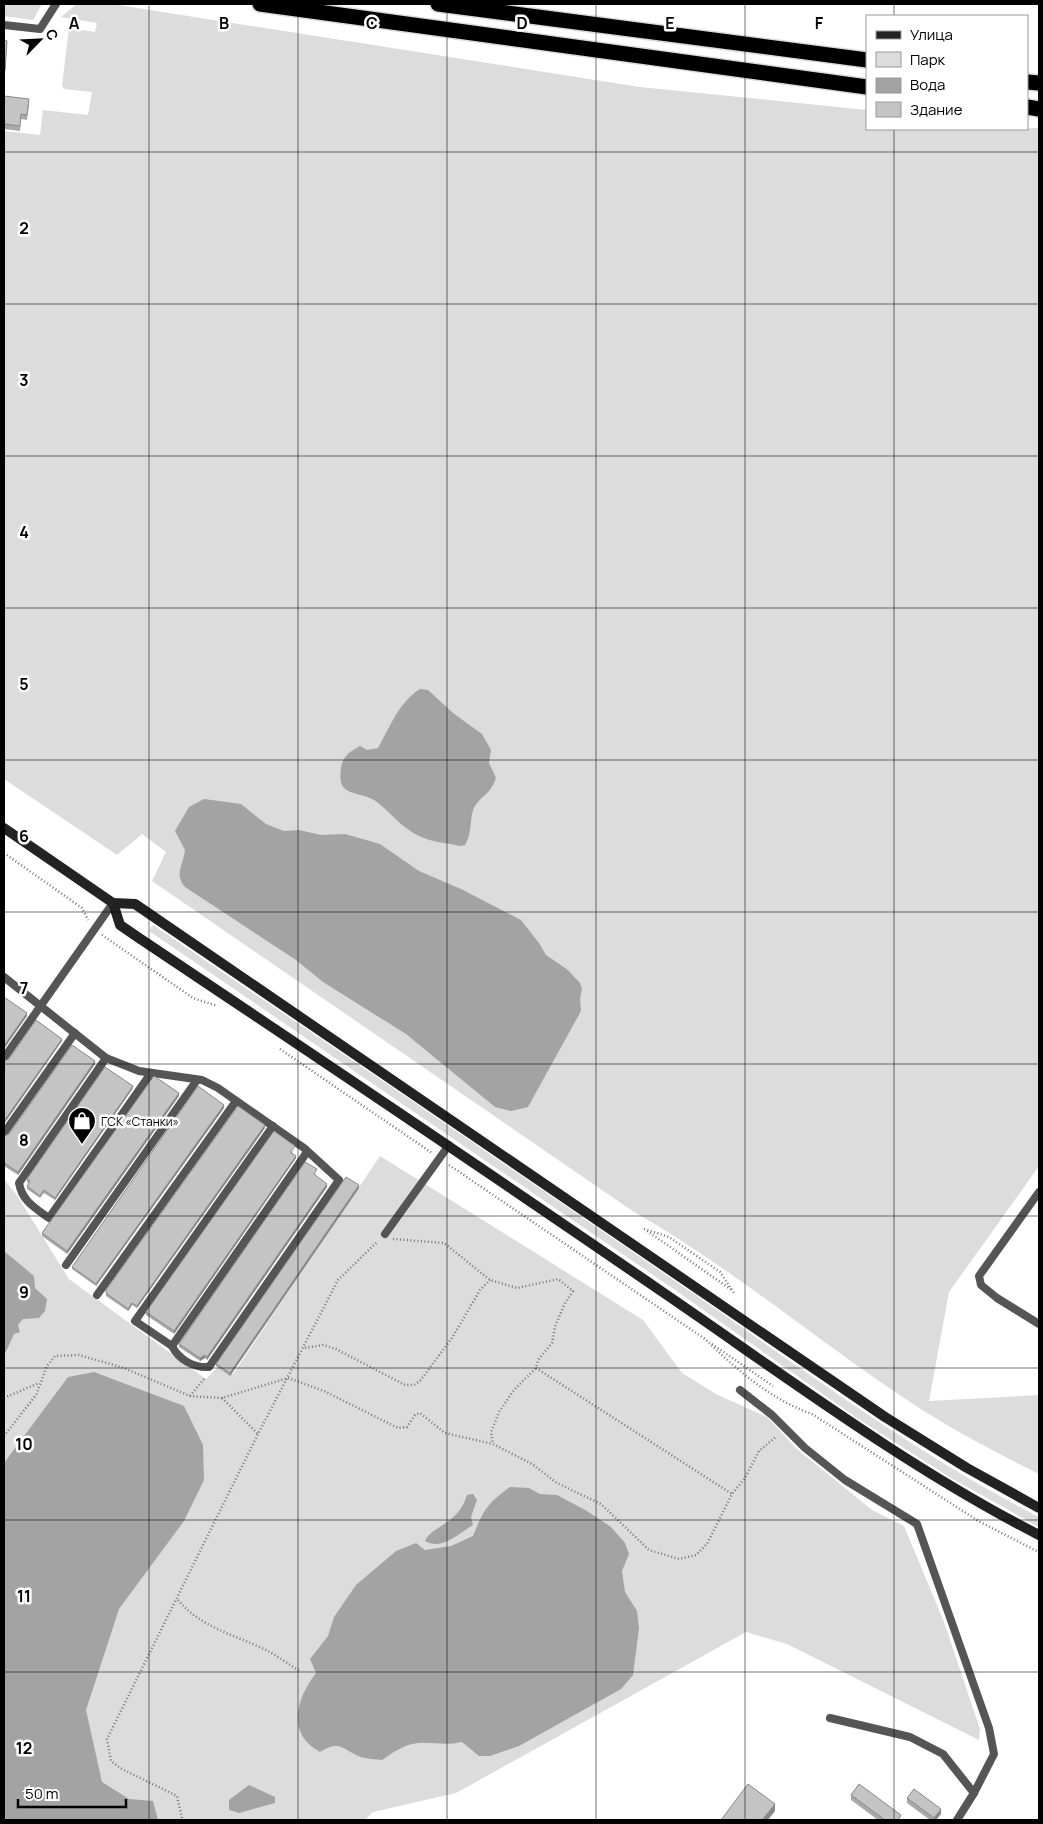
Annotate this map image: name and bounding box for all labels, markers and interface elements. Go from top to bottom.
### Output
text: A [69,12,80,34]
text: B [219,12,229,34]
text: C [366,12,378,34]
text: D [516,12,528,34]
text: E [665,12,675,34]
text: F [815,12,824,34]
north arrow [15,15,65,65]
legend [866,15,1028,130]
text: Улица [910,24,953,45]
text: С [42,26,63,43]
text: Парк [910,49,946,70]
text: Вода [910,74,945,95]
text: Здание [910,99,963,120]
text: 2 [19,217,29,239]
text: 3 [19,369,29,391]
text: 4 [19,521,29,543]
text: 5 [19,673,29,695]
text: 6 [19,825,29,847]
text: 7 [20,977,28,999]
shop icon: ГСК «Станки» [67,1106,97,1145]
place label: ГСК «Станки» [101,1113,179,1130]
text: 8 [19,1129,29,1151]
text: 9 [19,1281,29,1303]
text: 10 [15,1433,33,1455]
text: 11 [17,1585,31,1607]
text: 12 [16,1737,32,1759]
scale bar [18,1776,125,1808]
text: 50 m [25,1783,59,1804]

